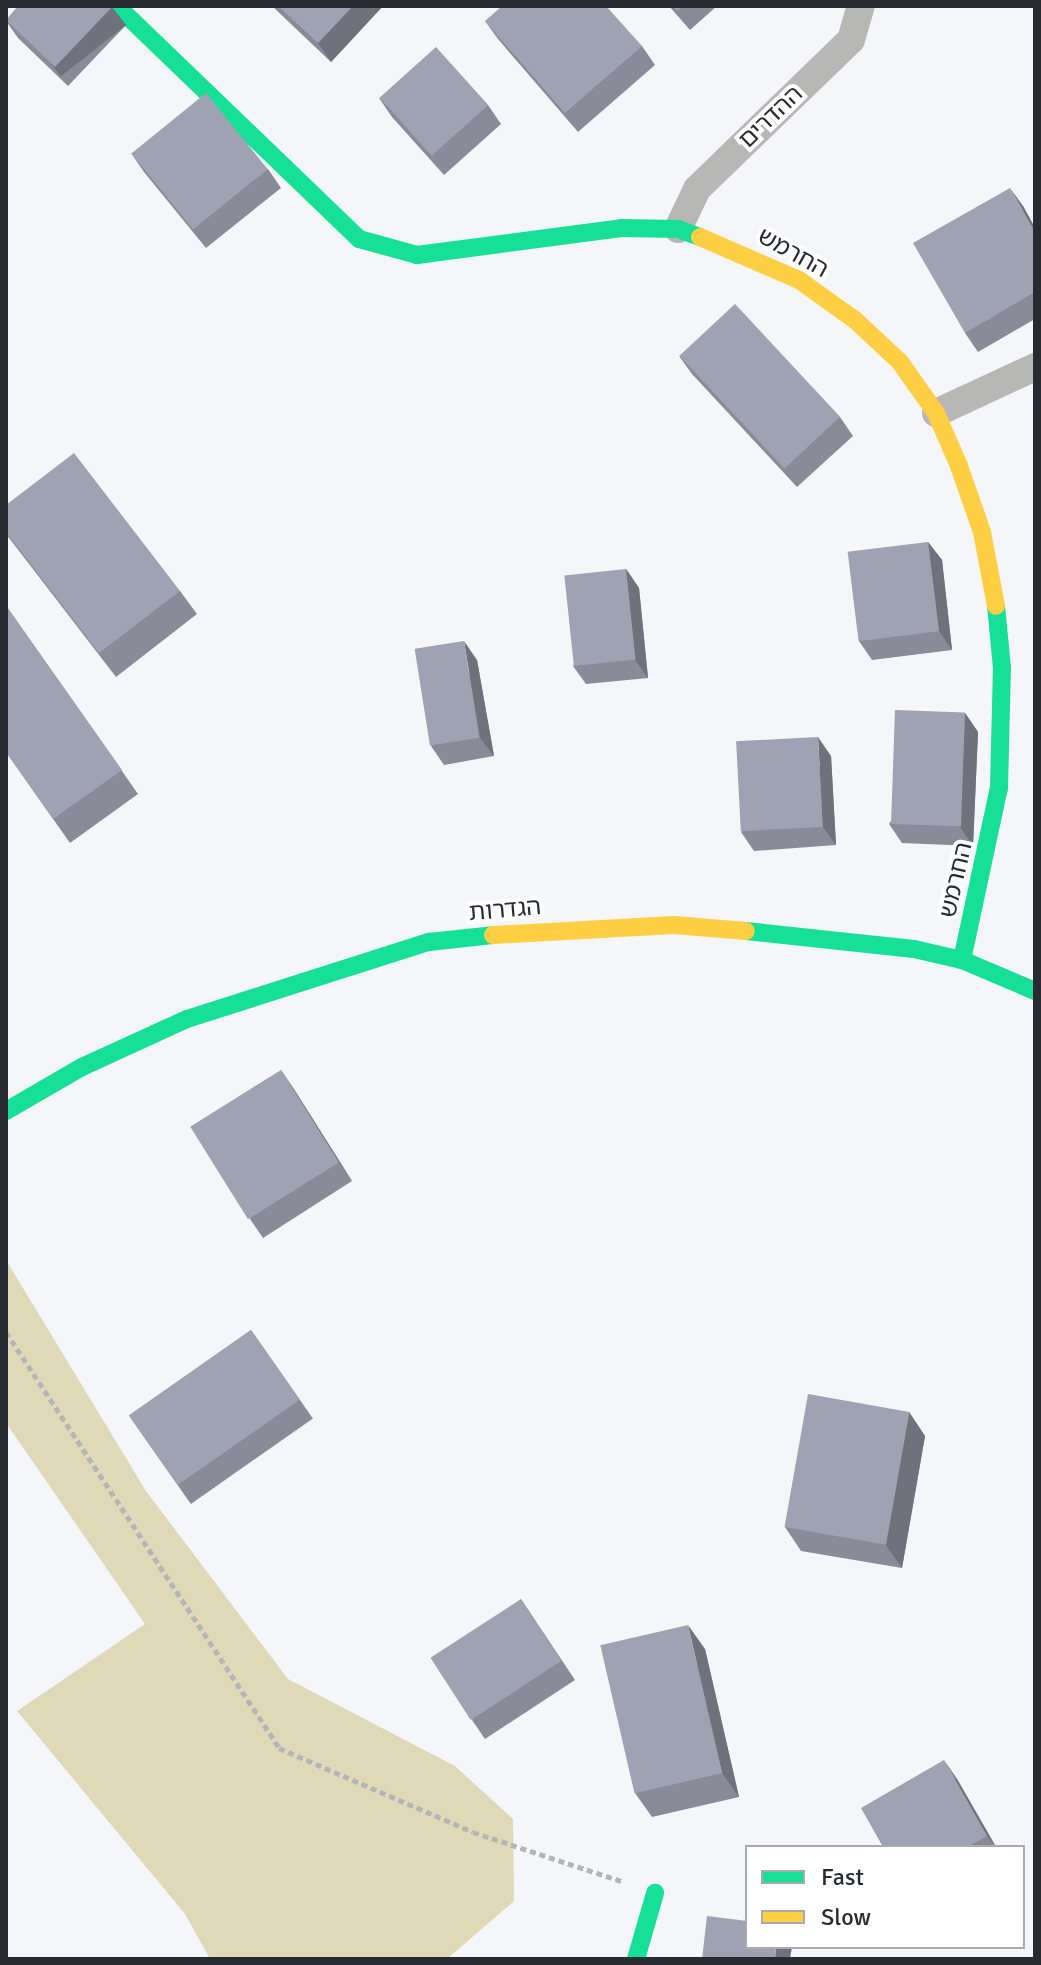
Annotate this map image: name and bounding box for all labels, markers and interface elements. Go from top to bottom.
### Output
street label: ההדרים [733,80,809,154]
street label: החרמש [752,222,834,284]
street label: החרמש [933,839,979,921]
street label: הגדרות [468,893,542,927]
legend [745,1845,1025,1949]
text: Fast [821,1862,864,1892]
text: Slow [821,1902,871,1932]

